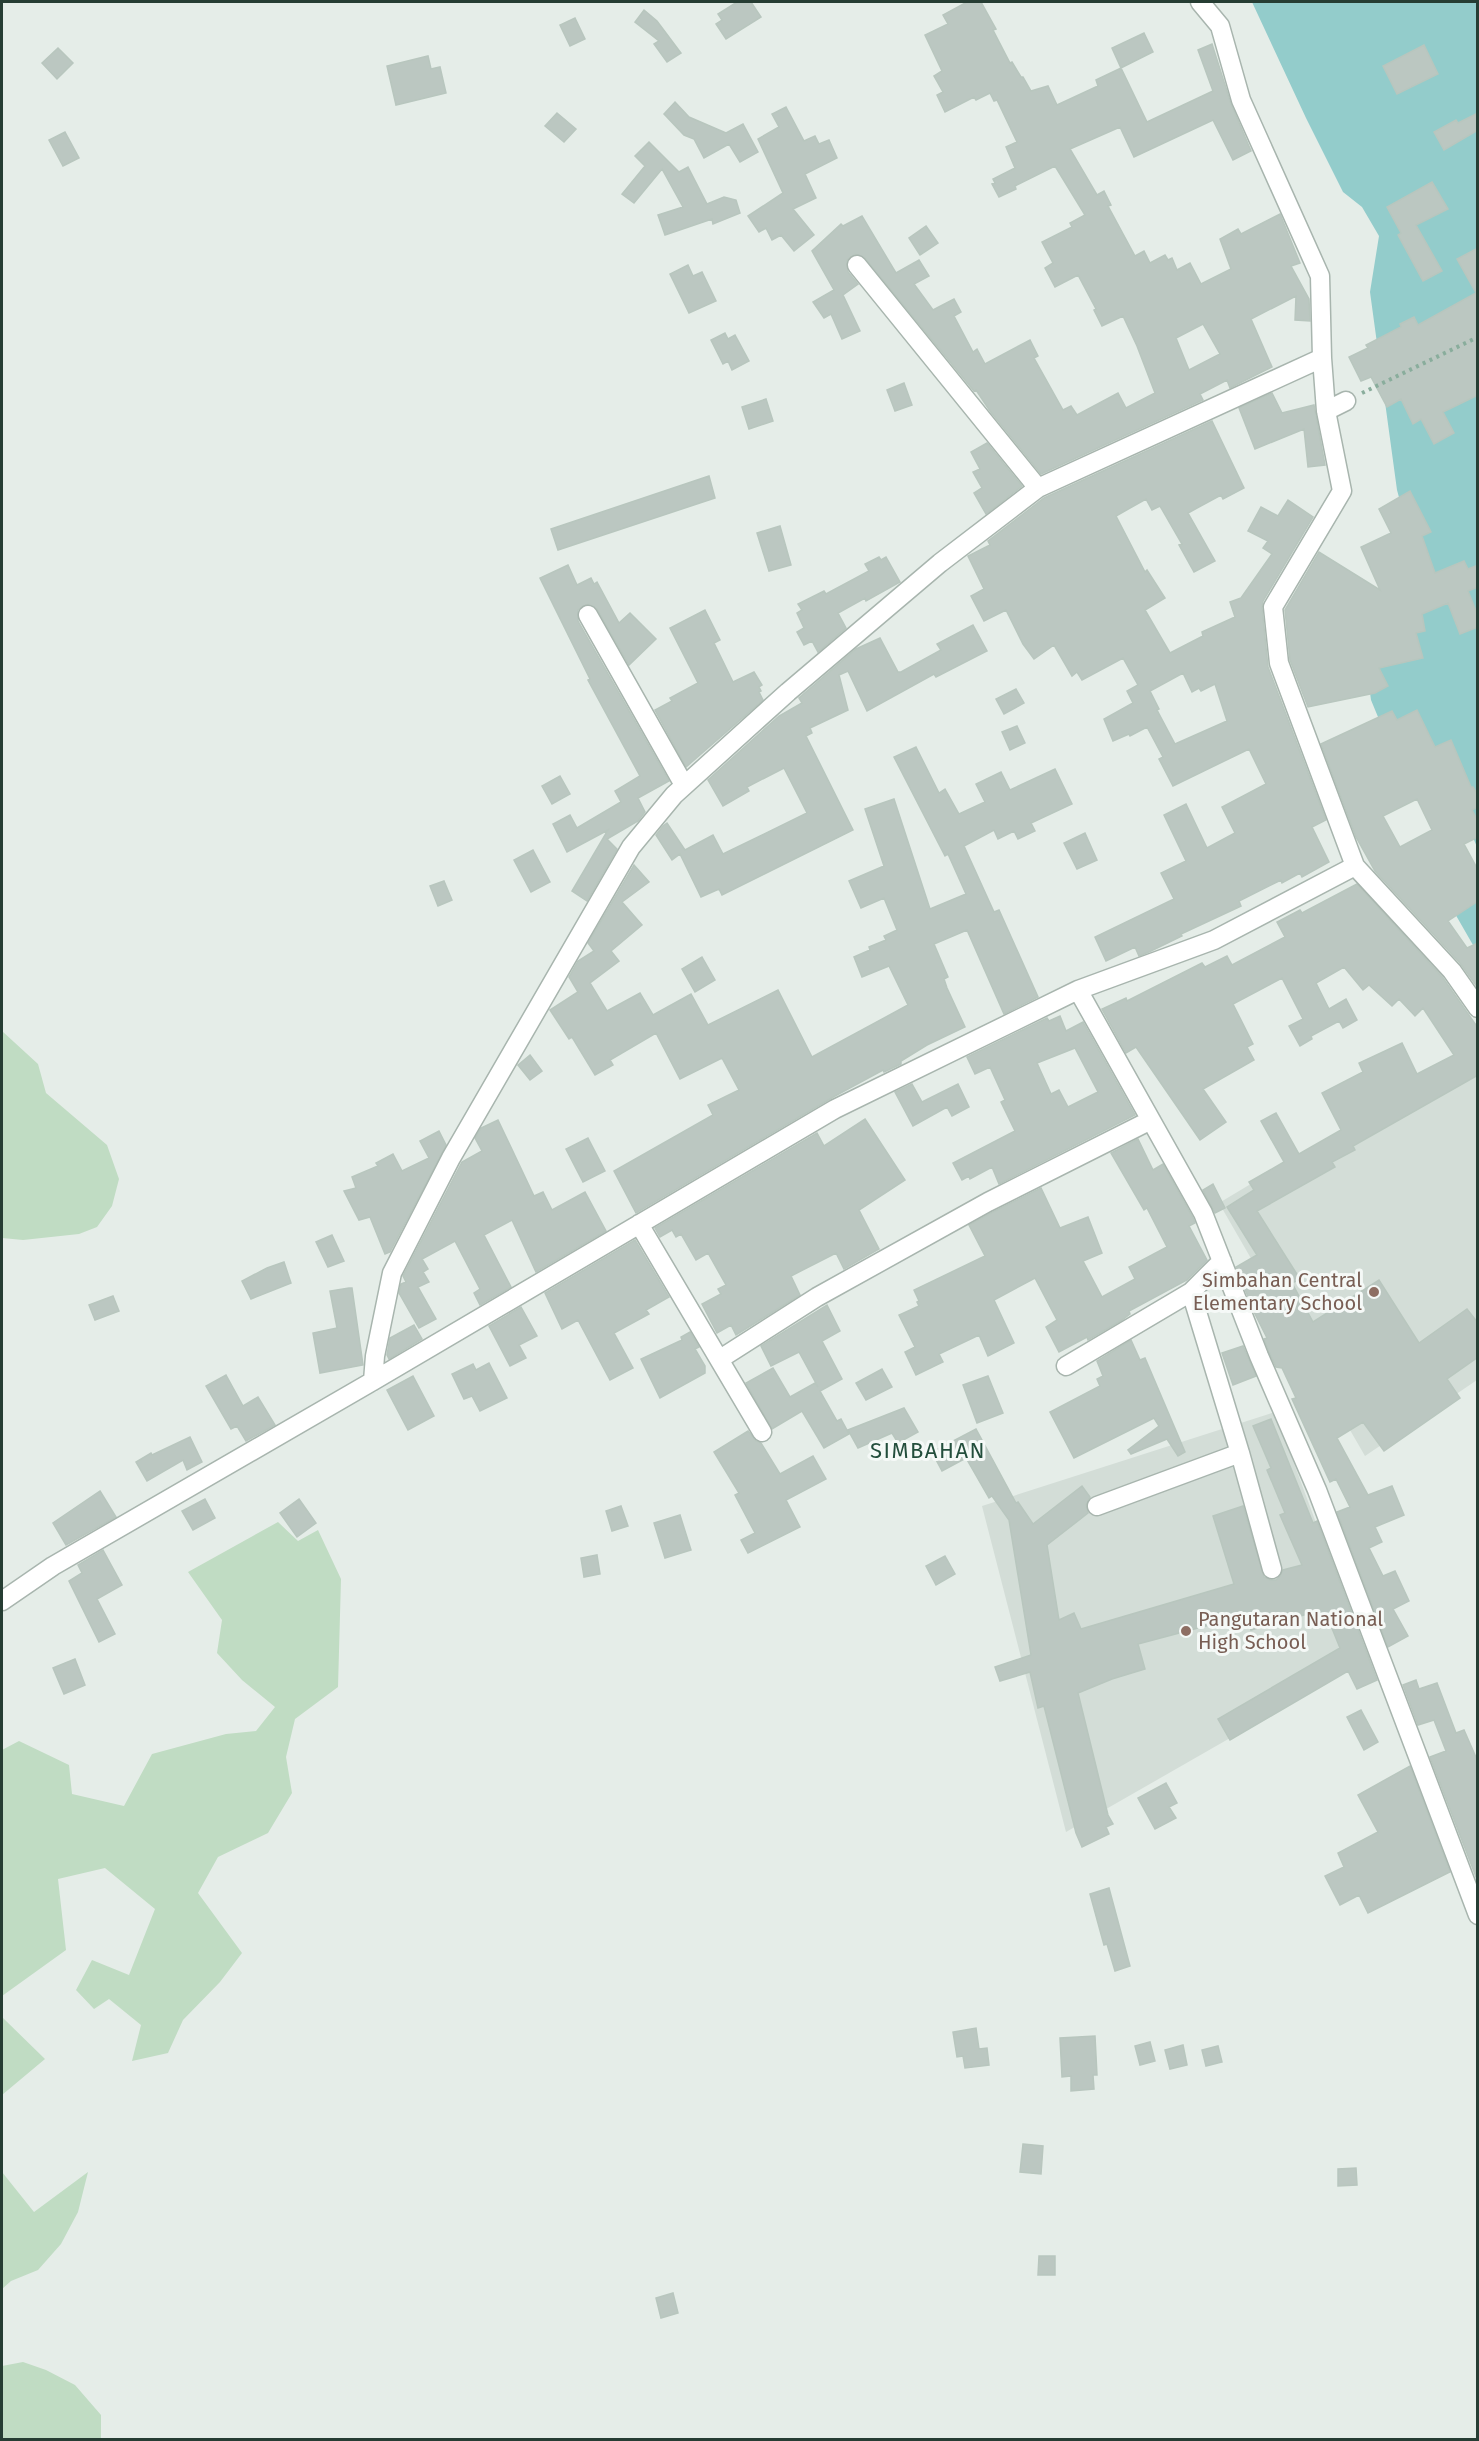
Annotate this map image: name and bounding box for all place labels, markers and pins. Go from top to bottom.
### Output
place label: Simbahan Central Elementary School [1193,1268,1362,1315]
marker: Simbahan Central Elementary School [1367,1285,1381,1299]
place label: Pangutaran National High School [1198,1607,1383,1654]
marker: Pangutaran National High School [1179,1624,1193,1638]

